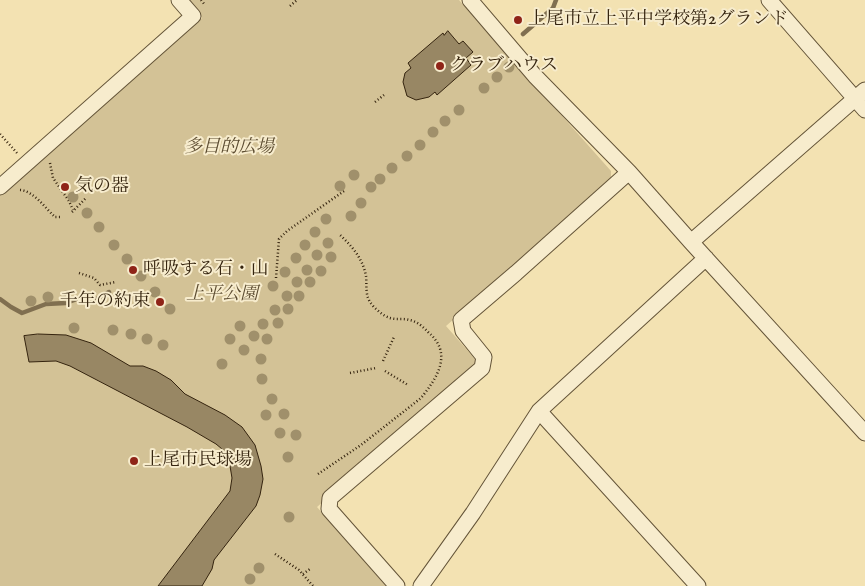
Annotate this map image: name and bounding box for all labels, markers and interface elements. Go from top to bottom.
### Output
place label: 上尾市立上平中学校第2グランド [528,9,788,31]
marker: 上尾市立上平中学校第2グランド [512,14,524,26]
place label: クラブハウス [450,55,558,77]
marker: クラブハウス [434,60,446,72]
park label: 多目的広場 [184,137,274,159]
place label: 気の器 [75,176,129,198]
marker: 気の器 [59,181,71,193]
place label: 呼吸する石・山 [143,259,269,281]
marker: 呼吸する石・山 [127,264,139,276]
park label: 上平公園 [186,284,258,306]
place label: 千年の約束 [60,291,150,313]
marker: 千年の約束 [154,296,166,308]
place label: 上尾市民球場 [144,450,252,472]
marker: 上尾市民球場 [128,455,140,467]

